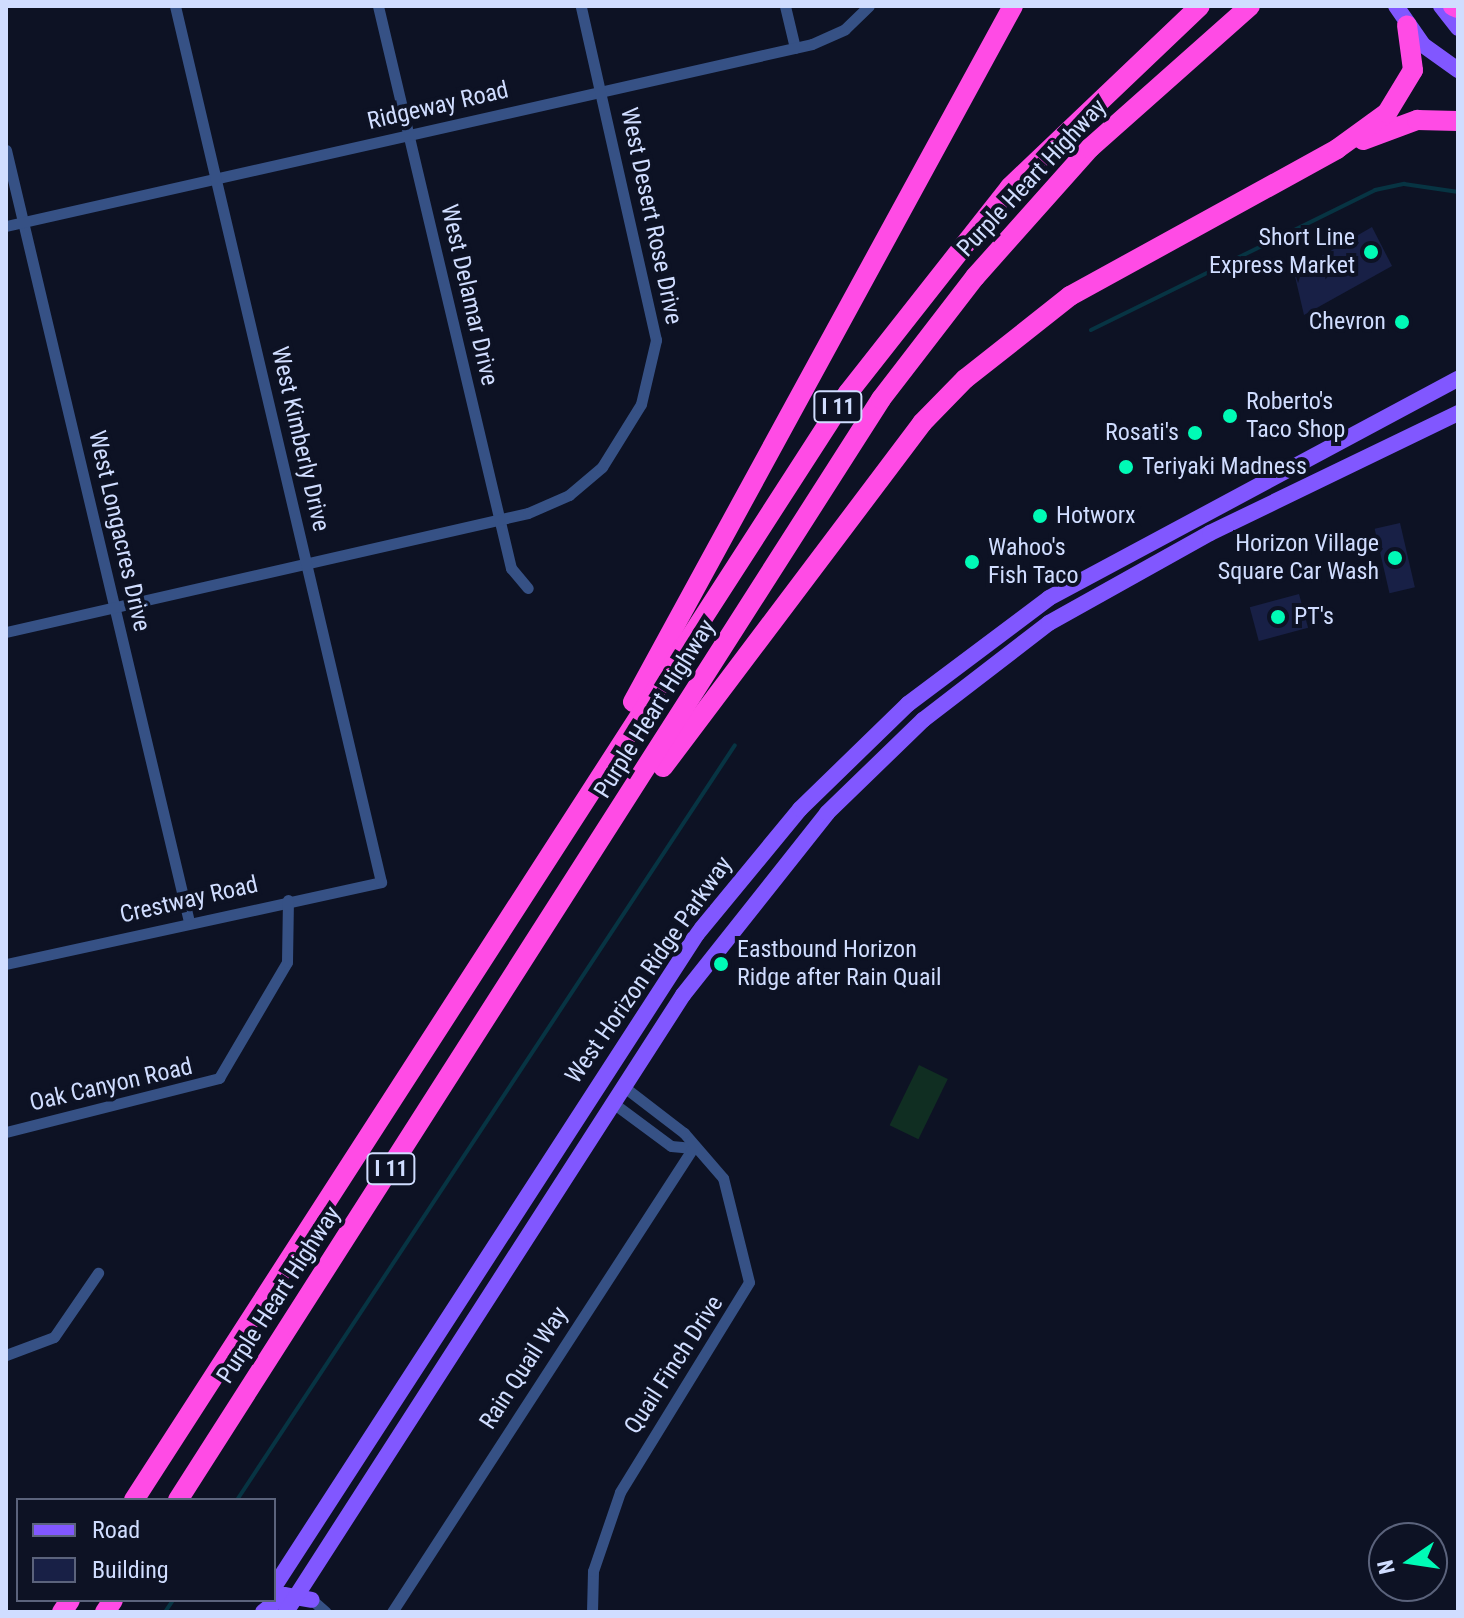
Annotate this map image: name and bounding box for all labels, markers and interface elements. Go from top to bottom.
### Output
street label: Ridgeway Road [365,76,511,136]
street label: Purple Heart Highway [952,93,1112,263]
street label: West Desert Rose Drive [614,105,688,327]
street label: West Delamar Drive [434,202,504,388]
place label: Short Line Express Market [1209,224,1355,280]
marker: Short Line Express Market [1362,243,1380,261]
place label: Chevron [1309,308,1386,336]
marker: Chevron [1393,313,1411,331]
street label: West Kimberly Drive [265,344,335,534]
place label: Roberto's Taco Shop [1246,388,1345,444]
road number: I 11 [812,389,864,425]
marker: Roberto's Taco Shop [1221,407,1239,425]
place label: Rosati's [1105,419,1179,447]
marker: Rosati's [1186,424,1204,442]
street label: West Longacres Drive [82,428,156,634]
place label: Teriyaki Madness [1142,453,1307,481]
marker: Teriyaki Madness [1117,458,1135,476]
place label: Hotworx [1056,502,1136,530]
marker: Hotworx [1031,507,1049,525]
place label: Horizon Village Square Car Wash [1218,530,1379,586]
place label: Wahoo's Fish Taco [988,534,1079,590]
marker: Horizon Village Square Car Wash [1386,549,1404,567]
marker: Wahoo's Fish Taco [963,553,981,571]
place label: PT's [1294,603,1334,631]
marker: PT's [1269,608,1287,626]
street label: Purple Heart Highway [588,614,722,804]
street label: West Horizon Ridge Parkway [560,851,738,1089]
street label: Crestway Road [117,870,261,930]
place label: Eastbound Horizon Ridge after Rain Quail [737,936,941,992]
marker: Eastbound Horizon Ridge after Rain Quail [712,955,730,973]
street label: Oak Canyon Road [27,1052,195,1118]
road number: I 11 [365,1151,417,1187]
street label: Purple Heart Highway [211,1201,347,1389]
street label: Quail Finch Drive [619,1291,729,1439]
street label: Rain Quail Way [474,1301,574,1435]
legend [16,1498,276,1602]
text: Road [92,1516,140,1544]
north arrow [1368,1522,1448,1602]
text: Building [92,1556,169,1584]
text: N [1372,1558,1400,1576]

